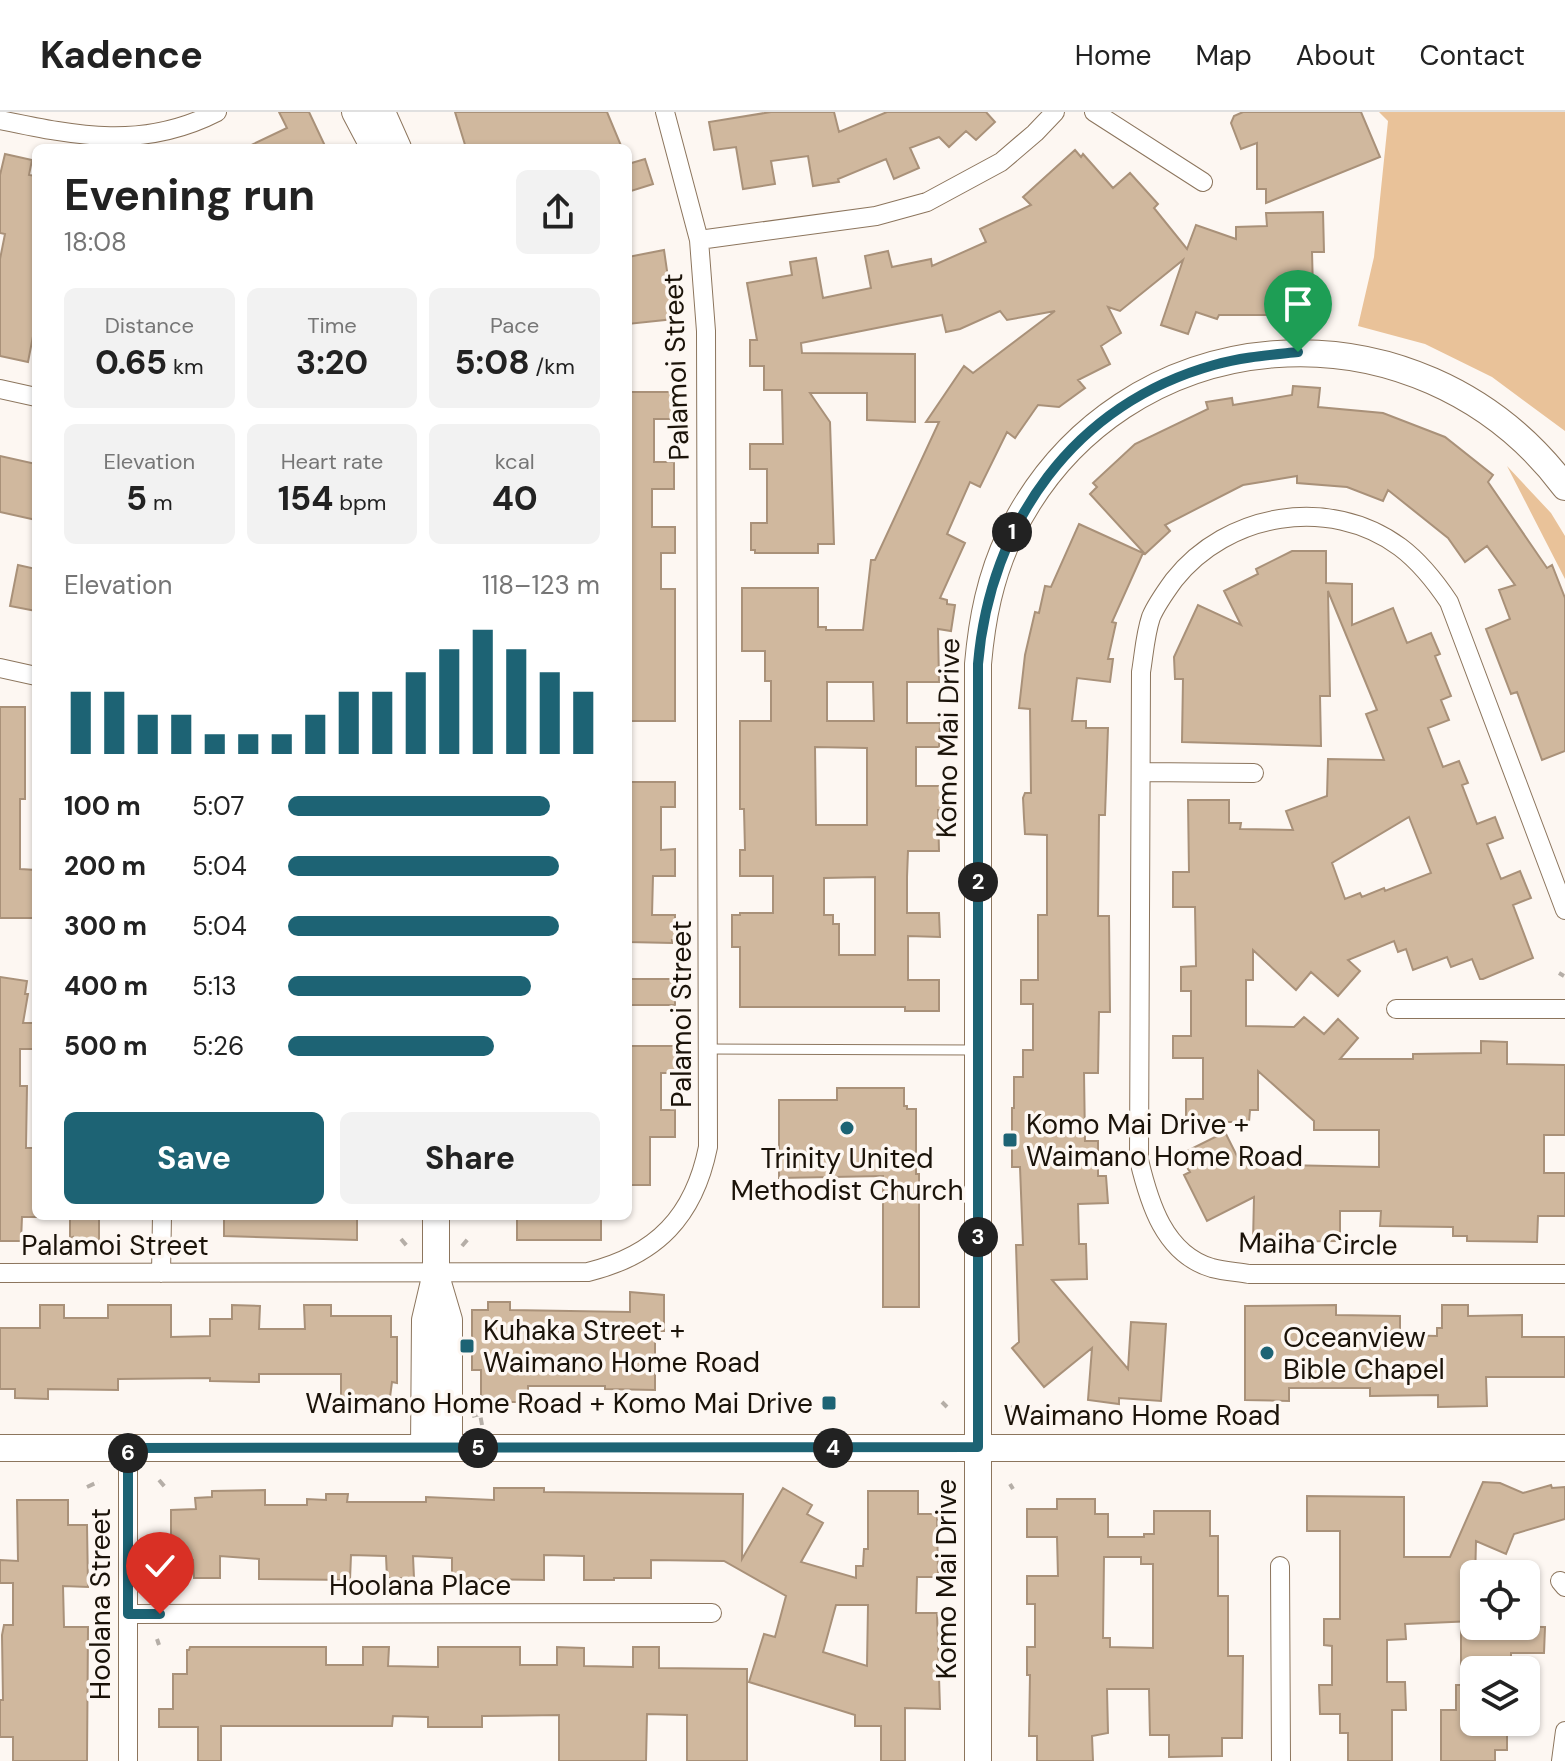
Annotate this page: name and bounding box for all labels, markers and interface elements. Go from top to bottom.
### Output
text: Kadence [40,30,203,80]
text: Home [1075,37,1151,74]
text: Map [1195,37,1252,74]
text: About [1296,37,1375,74]
text: Contact [1419,37,1525,74]
text: Evening run [64,166,315,224]
button: share [516,170,600,254]
text: 18:08 [64,225,127,259]
pin [1264,270,1332,352]
street label: Palamoi Street [654,273,698,461]
icon: arrive [1276,282,1320,326]
text: Distance [105,311,194,340]
text: Time [307,311,357,340]
text: Pace [490,311,539,340]
text: 0.65 [95,340,167,385]
text: 3:20 [296,340,368,385]
text: 5:08 [454,340,530,385]
text: km [167,352,204,381]
text: /km [530,352,575,381]
text: Elevation [103,447,195,476]
text: Heart rate [281,447,383,476]
text: kcal [495,447,535,476]
text: 5 [126,476,147,521]
text: 154 [278,476,333,521]
text: 40 [492,476,538,521]
text: m [147,488,173,517]
text: bpm [333,488,386,517]
pin: 1 [992,512,1032,552]
text: 1 [1008,517,1016,546]
text: Elevation [64,568,172,602]
text: 118–123 m [482,568,600,602]
street label: Komo Mai Drive [928,638,968,838]
text: 100 m [64,789,141,823]
text: 5:07 [192,789,244,823]
text: 200 m [64,849,146,883]
text: 5:04 [192,849,247,883]
pin: 2 [958,862,998,902]
text: 2 [972,867,984,896]
text: 300 m [64,909,147,943]
text: 5:04 [192,909,247,943]
street label: Palamoi Street [663,920,700,1108]
text: 400 m [64,969,148,1003]
text: 5:13 [192,969,237,1003]
text: 500 m [64,1029,147,1063]
text: 5:26 [192,1029,244,1063]
place label: Komo Mai Drive + Waimano Home Road [1026,1106,1303,1175]
button: Save [64,1112,324,1204]
button: Share [340,1112,600,1204]
marker: Trinity United Methodist Church [838,1119,856,1137]
marker: Komo Mai Drive + Waimano Home Road [1001,1131,1019,1149]
place label: Trinity United Methodist Church [731,1140,963,1209]
pin: 3 [958,1217,998,1257]
text: 3 [971,1222,985,1251]
street label: Maiha Circle [1238,1224,1398,1264]
street label: Palamoi Street [21,1227,209,1264]
place label: Kuhaka Street + Waimano Home Road [483,1312,760,1381]
place label: Oceanview Bible Chapel [1283,1319,1445,1388]
marker: Kuhaka Street + Waimano Home Road [458,1337,476,1355]
marker: Oceanview Bible Chapel [1258,1344,1276,1362]
place label: Waimano Home Road + Komo Mai Drive [305,1385,813,1422]
marker: Waimano Home Road + Komo Mai Drive [820,1394,838,1412]
street label: Waimano Home Road [1003,1397,1281,1434]
pin: 5 [458,1428,498,1468]
pin: 4 [813,1428,853,1468]
pin: 6 [108,1433,148,1473]
text: 5 [471,1433,485,1462]
text: 4 [826,1433,840,1462]
text: 6 [121,1438,135,1467]
street label: Komo Mai Drive [928,1479,965,1679]
street label: Hoolana Street [82,1508,119,1700]
pin [126,1532,194,1614]
icon: check [138,1544,182,1588]
map controls [1460,1560,1540,1736]
button: locate [1460,1560,1540,1640]
street label: Hoolana Place [329,1567,511,1604]
button: layers [1460,1656,1540,1736]

